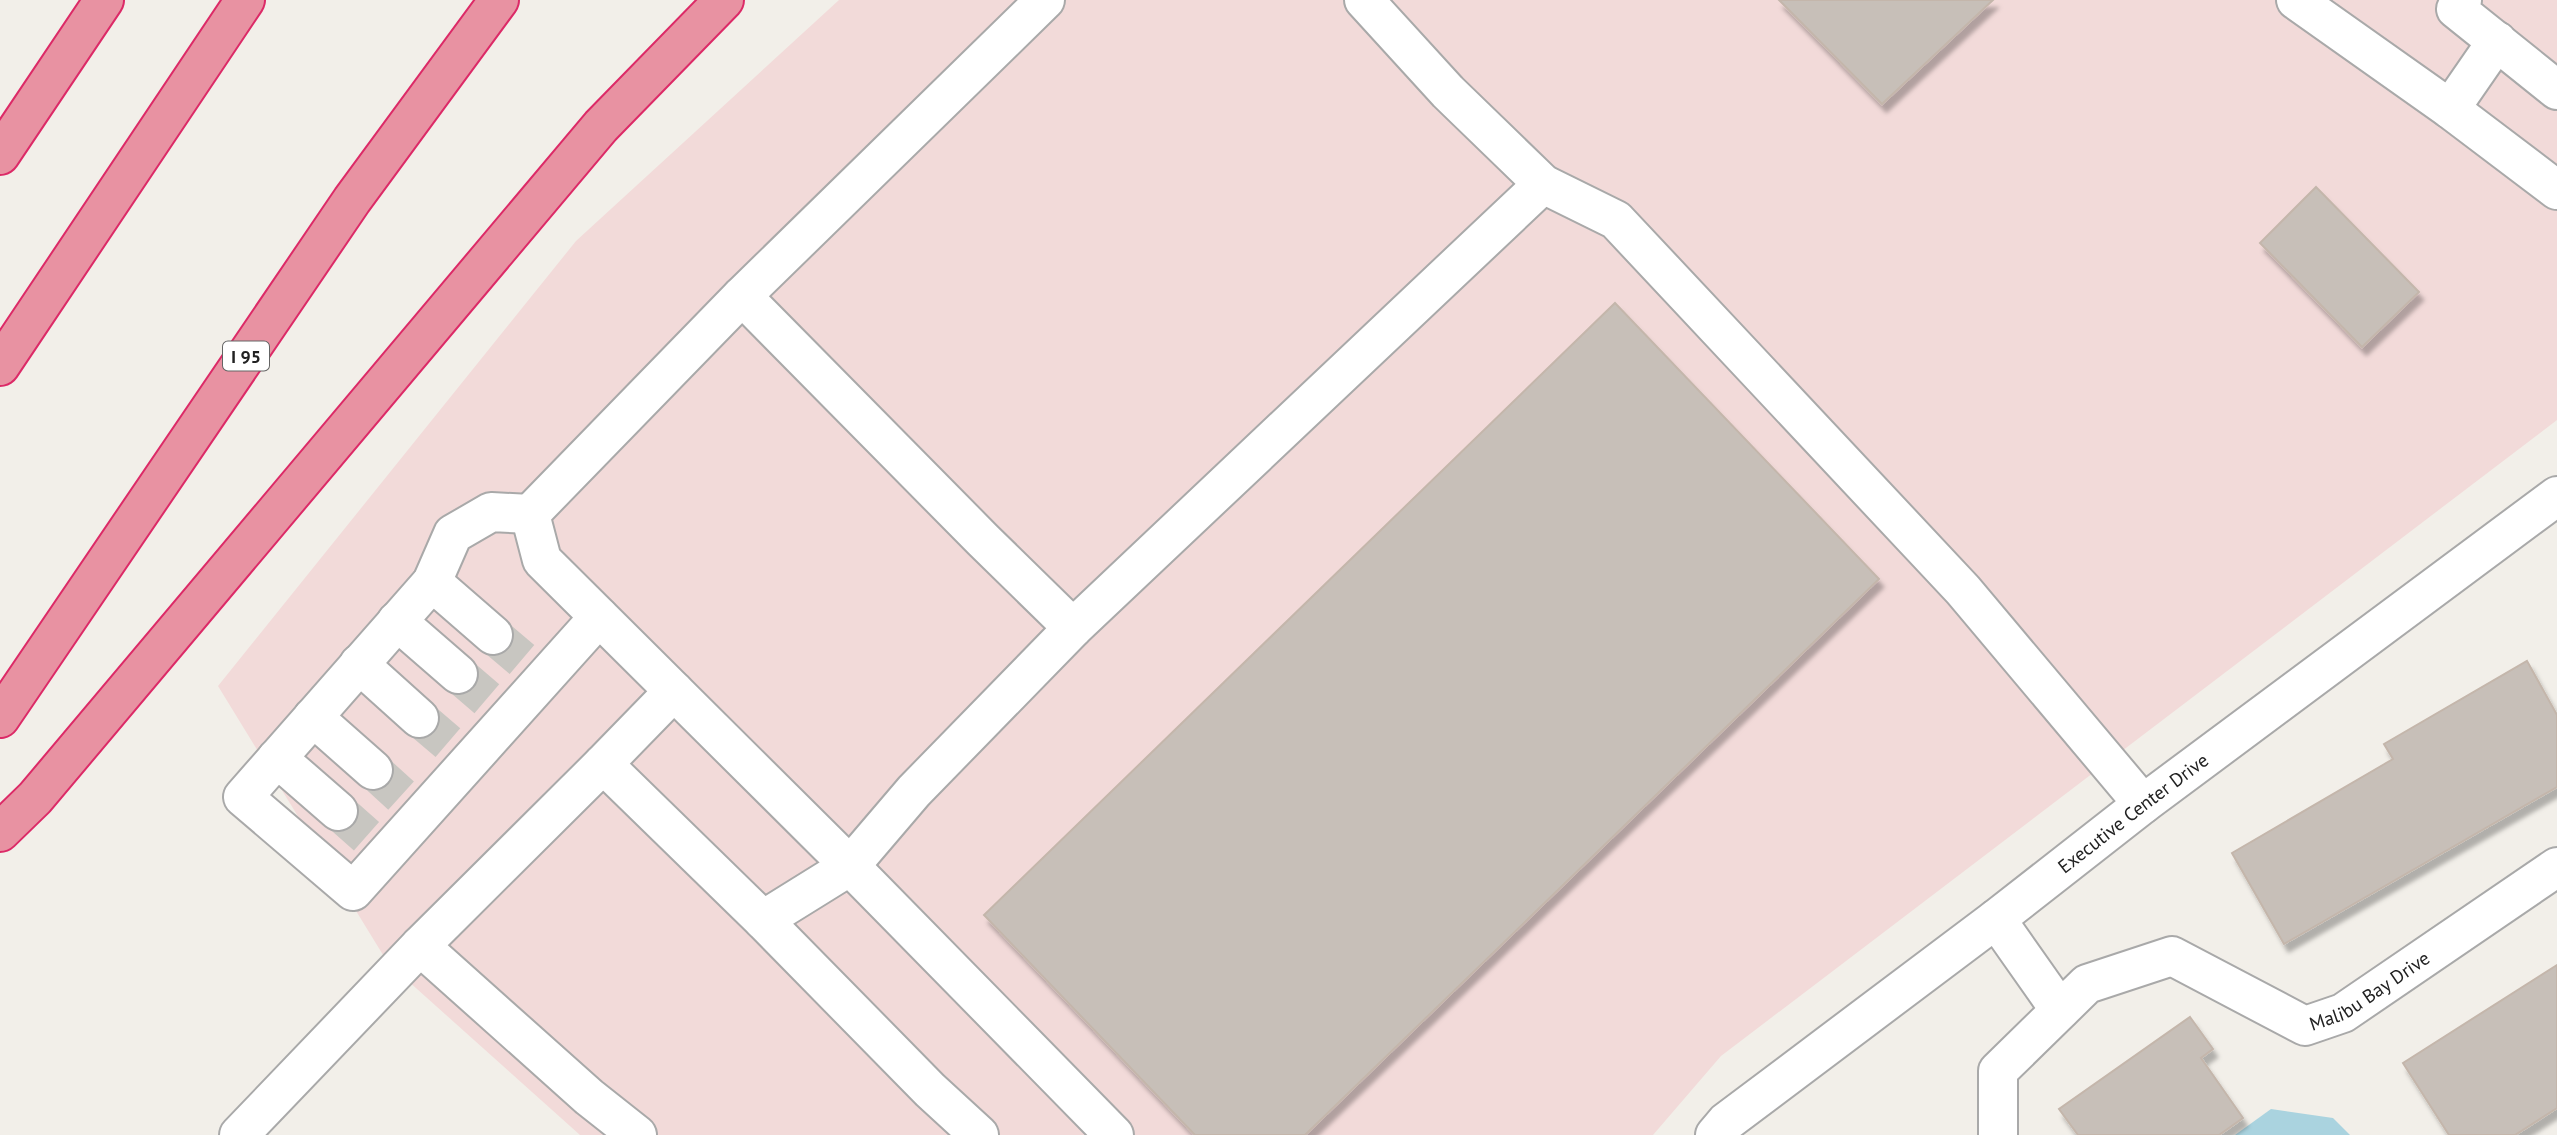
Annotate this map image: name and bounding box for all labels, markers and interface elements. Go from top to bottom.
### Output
road number: I 95 [223,342,269,370]
street label: Executive Center Drive [2053,748,2213,878]
street label: Malibu Bay Drive [2306,946,2434,1036]

